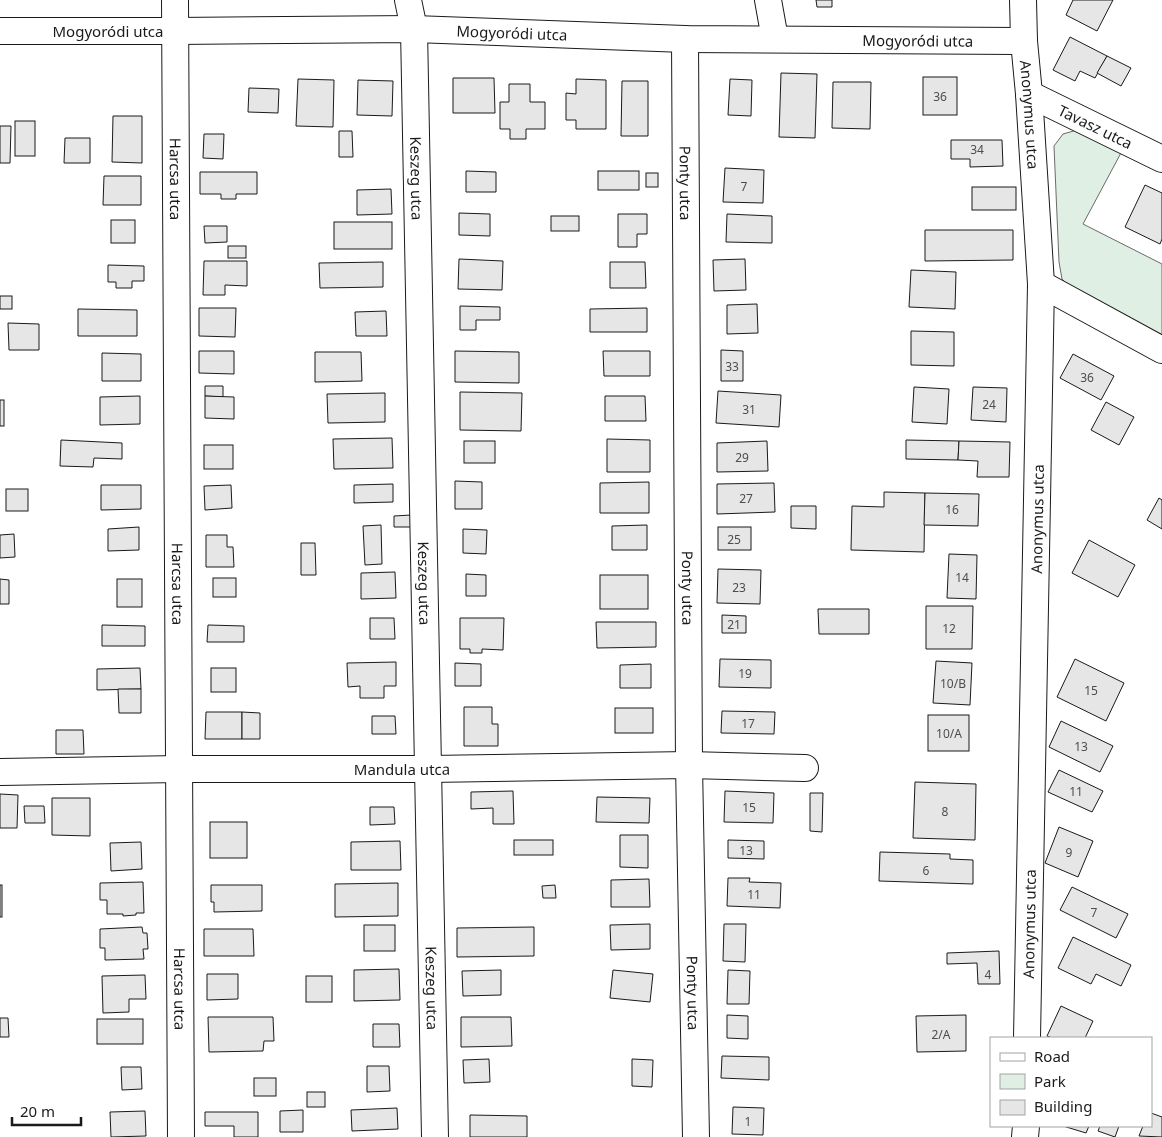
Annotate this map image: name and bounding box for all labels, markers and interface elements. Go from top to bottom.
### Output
street label: Mogyoródi utca [53,21,163,41]
street label: Mogyoródi utca [456,21,568,45]
street label: Mogyoródi utca [862,30,973,51]
street label: Anonymus utca [1016,59,1044,170]
house number: 36 [933,88,947,105]
street label: Tavasz utca [1055,100,1136,153]
street label: Keszeg utca [406,136,428,221]
street label: Harcsa utca [166,138,186,220]
house number: 34 [970,141,984,158]
street label: Ponty utca [676,146,696,220]
house number: 7 [741,178,748,195]
house number: 33 [725,358,739,375]
house number: 36 [1080,369,1094,386]
house number: 24 [982,396,996,413]
house number: 31 [742,401,756,418]
house number: 29 [735,449,749,466]
street label: Anonymus utca [1026,464,1048,574]
house number: 27 [739,490,753,507]
house number: 16 [945,501,959,518]
house number: 25 [727,531,741,548]
street label: Keszeg utca [414,541,435,625]
street label: Harcsa utca [168,543,188,625]
street label: Ponty utca [678,551,698,625]
house number: 14 [955,569,969,586]
house number: 23 [732,579,746,596]
house number: 21 [727,616,741,633]
house number: 12 [942,620,956,637]
house number: 19 [738,665,752,682]
house number: 10/B [940,675,966,692]
house number: 15 [1084,682,1098,699]
house number: 17 [741,715,755,732]
house number: 10/A [936,725,962,742]
house number: 13 [1074,738,1088,755]
street label: Mandula utca [354,759,450,779]
house number: 11 [1069,783,1083,800]
house number: 15 [742,799,756,816]
house number: 8 [942,803,949,820]
house number: 13 [739,842,753,859]
house number: 9 [1066,844,1073,861]
house number: 6 [923,862,930,879]
street label: Anonymus utca [1018,869,1040,979]
house number: 11 [747,886,761,903]
house number: 7 [1091,904,1098,921]
street label: Keszeg utca [421,946,443,1030]
street label: Harcsa utca [170,948,190,1030]
street label: Ponty utca [683,955,704,1031]
house number: 4 [985,966,992,983]
house number: 2/A [932,1026,951,1043]
legend [990,1037,1152,1127]
text: Road [1034,1046,1070,1066]
text: Park [1034,1071,1066,1091]
scale bar [12,1094,81,1126]
text: Building [1034,1096,1092,1116]
text: 20 m [20,1101,55,1121]
house number: 1 [745,1113,751,1130]

